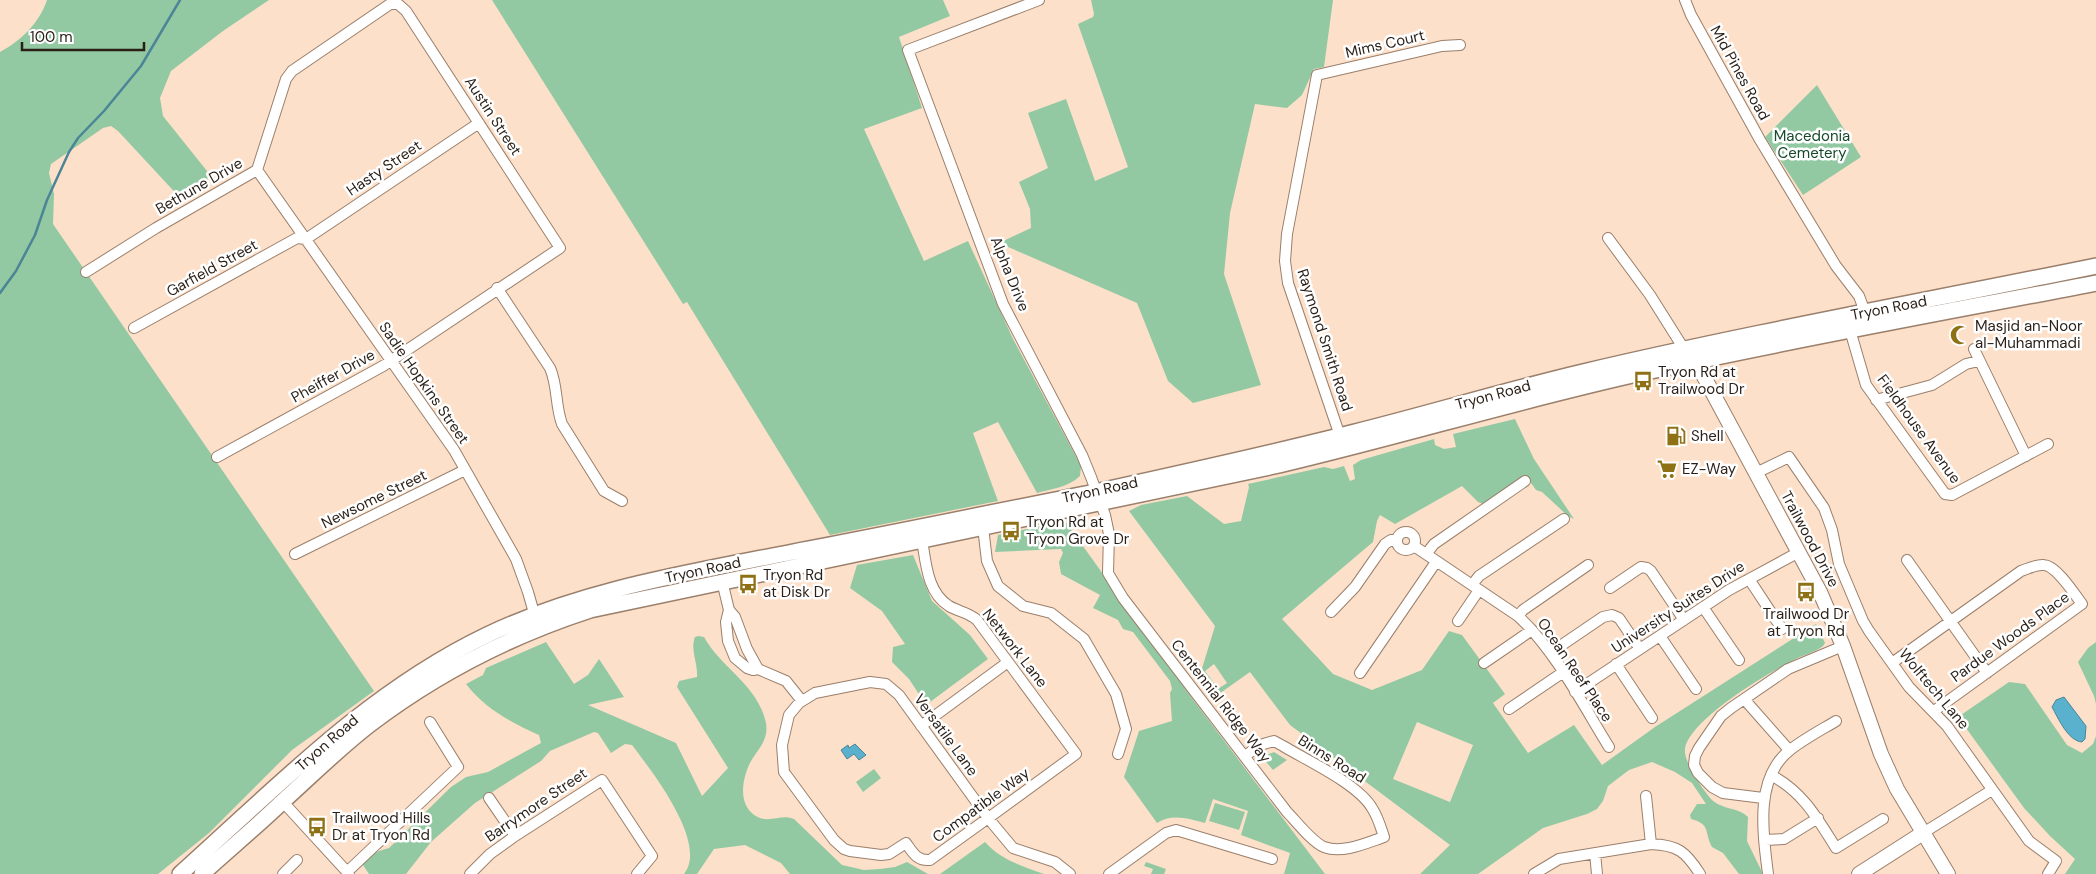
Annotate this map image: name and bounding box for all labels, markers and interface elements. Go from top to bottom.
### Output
scale bar [22,20,145,52]
street label: Mid Pines Road [1706,22,1774,124]
street label: Mims Court [1343,25,1427,63]
text: 100 m [30,27,73,47]
street label: Austin Street [460,73,526,159]
park label: Macedonia Cemetery [1774,126,1850,163]
street label: Hasty Street [343,136,425,200]
street label: Bethune Drive [152,153,246,219]
street label: Alpha Drive [986,234,1034,314]
street label: Garfield Street [163,235,261,301]
street label: Raymond Smith Road [1293,266,1357,414]
street label: Tryon Road [1849,291,1929,325]
place label: Masjid an-Noor al-Muhammadi [1975,316,2083,353]
street label: Sadie Hopkins Street [374,318,474,448]
mosque icon: Masjid an-Noor al-Muhammadi [1949,324,1971,346]
street label: Pheiffer Drive [288,345,378,407]
place label: Tryon Rd at Trailwood Dr [1658,362,1745,399]
bus stop icon: Tryon Rd at Trailwood Dr [1632,370,1654,392]
street label: Fieldhouse Avenue [1873,371,1965,487]
street label: Tryon Road [1453,375,1533,415]
fuel station icon: Shell [1665,425,1687,447]
place label: Shell [1691,426,1724,446]
supermarket icon: EZ-Way [1656,458,1678,480]
place label: EZ-Way [1682,459,1737,479]
street label: Newsome Street [318,465,430,533]
street label: Tryon Road [1060,472,1140,508]
street label: Trailwood Drive [1776,487,1844,591]
place label: Tryon Rd at Tryon Grove Dr [1026,512,1130,549]
bus stop icon: Tryon Rd at Tryon Grove Dr [1000,520,1022,542]
street label: Tryon Road [663,552,743,588]
street label: University Suites Drive [1608,556,1748,658]
place label: Tryon Rd at Disk Dr [763,565,830,602]
bus stop icon: Tryon Rd at Disk Dr [737,573,759,595]
bus stop icon: Trailwood Dr at Tryon Rd [1795,581,1817,603]
street label: Pardue Woods Place [1947,587,2073,687]
street label: Network Lane [978,604,1052,692]
place label: Trailwood Dr at Tryon Rd [1763,604,1850,641]
street label: Ocean Reef Place [1533,614,1617,726]
street label: Centennial Ridge Way [1167,635,1276,767]
street label: Wolftech Lane [1894,644,1974,734]
street label: Versatile Lane [909,690,983,780]
street label: Tryon Road [291,710,363,776]
street label: Binns Road [1294,730,1370,788]
street label: Barrymore Street [481,763,591,847]
street label: Compatible Way [929,763,1034,847]
place label: Trailwood Hills Dr at Tryon Rd [332,808,431,845]
bus stop icon: Trailwood Hills Dr at Tryon Rd [306,816,328,838]

